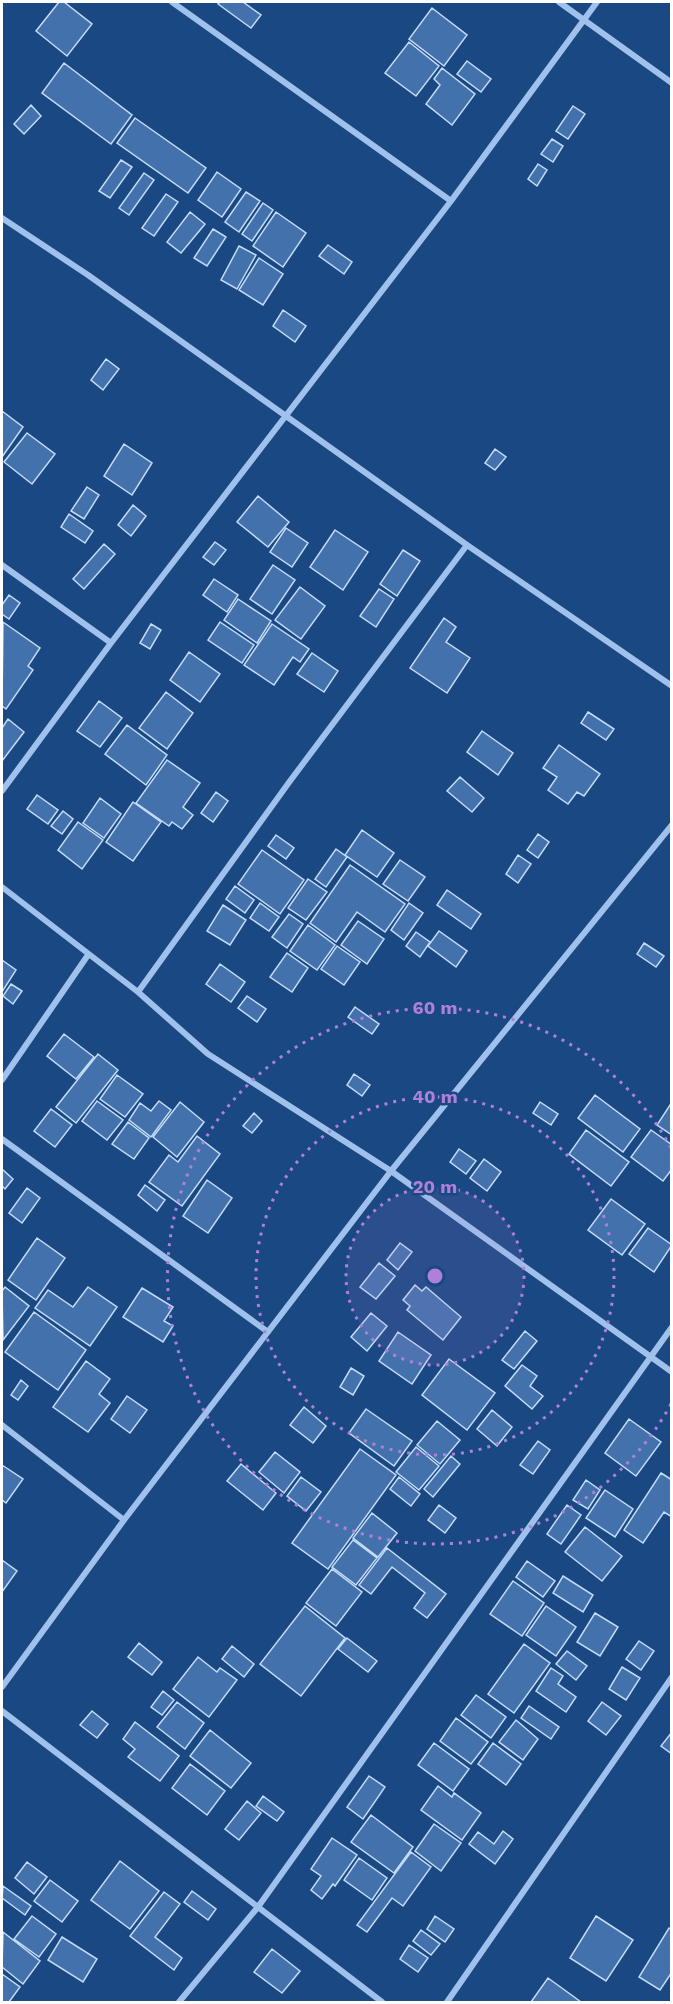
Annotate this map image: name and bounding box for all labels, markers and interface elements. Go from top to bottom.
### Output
text: 60 m [413,997,457,1018]
text: 40 m [412,1086,458,1107]
text: 20 m [413,1176,457,1197]
centre of rings [425,1266,445,1286]

